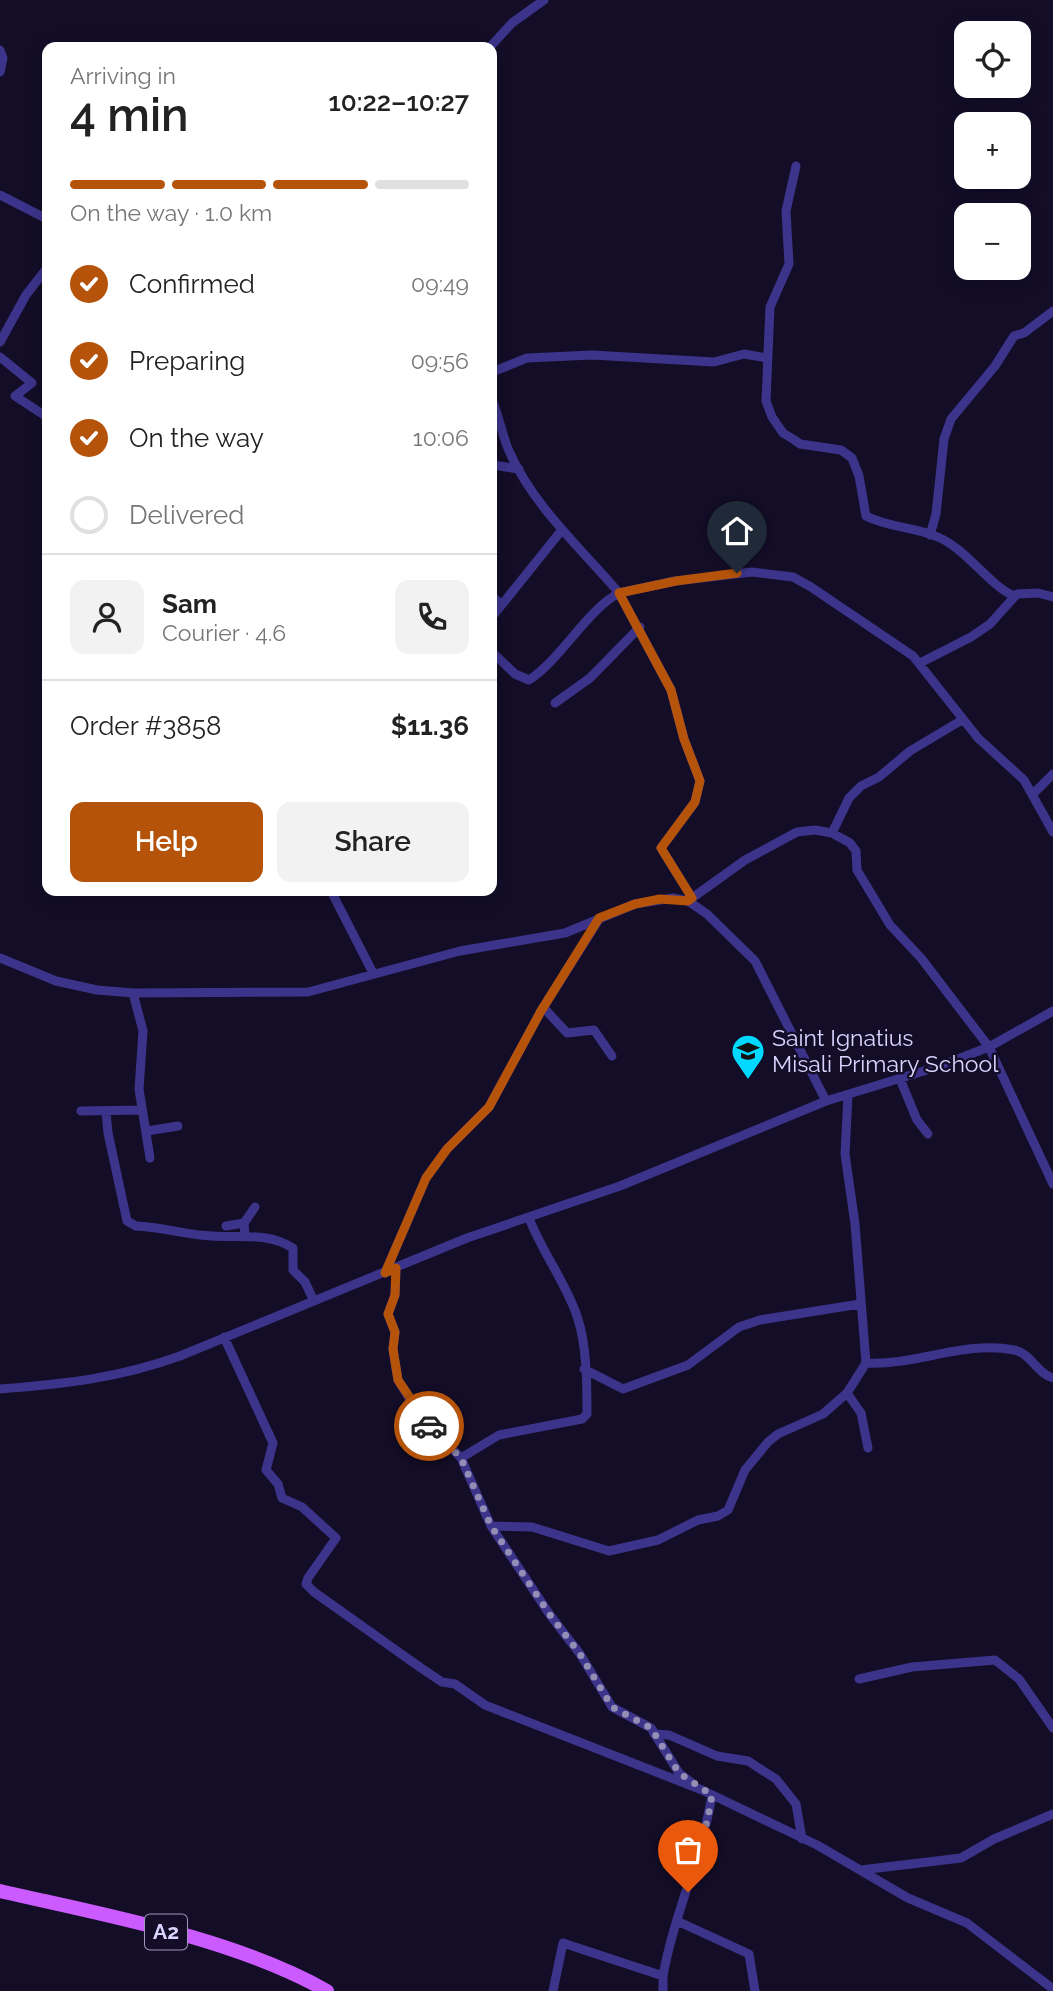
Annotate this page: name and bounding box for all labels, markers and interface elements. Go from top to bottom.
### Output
map controls [954,21,1031,280]
button: locate [954,21,1031,98]
text: Arriving in [70,62,176,89]
text: 10:22–10:27 [329,87,469,117]
text: 4 min [70,88,189,142]
button: + [954,112,1031,189]
text: On the way · 1.0 km [70,199,272,226]
button: − [954,203,1031,280]
icon: check [70,265,108,303]
text: Confirmed [129,269,255,299]
text: 09:49 [411,270,469,297]
icon: check [70,342,108,380]
text: Preparing [129,346,245,376]
text: 09:56 [411,347,469,374]
icon: check [70,419,108,457]
text: On the way [129,423,264,453]
text: 10:06 [413,424,469,451]
text: Delivered [129,500,244,530]
pin [707,501,767,573]
icon: home [718,512,756,550]
button: person [70,580,144,654]
button: phone [395,580,469,654]
text: Sam [162,589,217,619]
text: Courier · 4.6 [162,619,286,646]
text: Order #3858 [70,711,221,741]
text: $11.36 [391,711,469,741]
button: Help [70,802,263,882]
button: Share [277,802,469,882]
place label: Saint Ignatius Misali Primary School [772,1024,999,1077]
school or university icon: Saint Ignatius Misali Primary School [729,1032,767,1081]
courier [394,1391,464,1461]
icon: car [410,1407,448,1445]
pin [658,1820,718,1892]
icon: bag [669,1831,707,1869]
road number: A2 [145,1914,187,1950]

